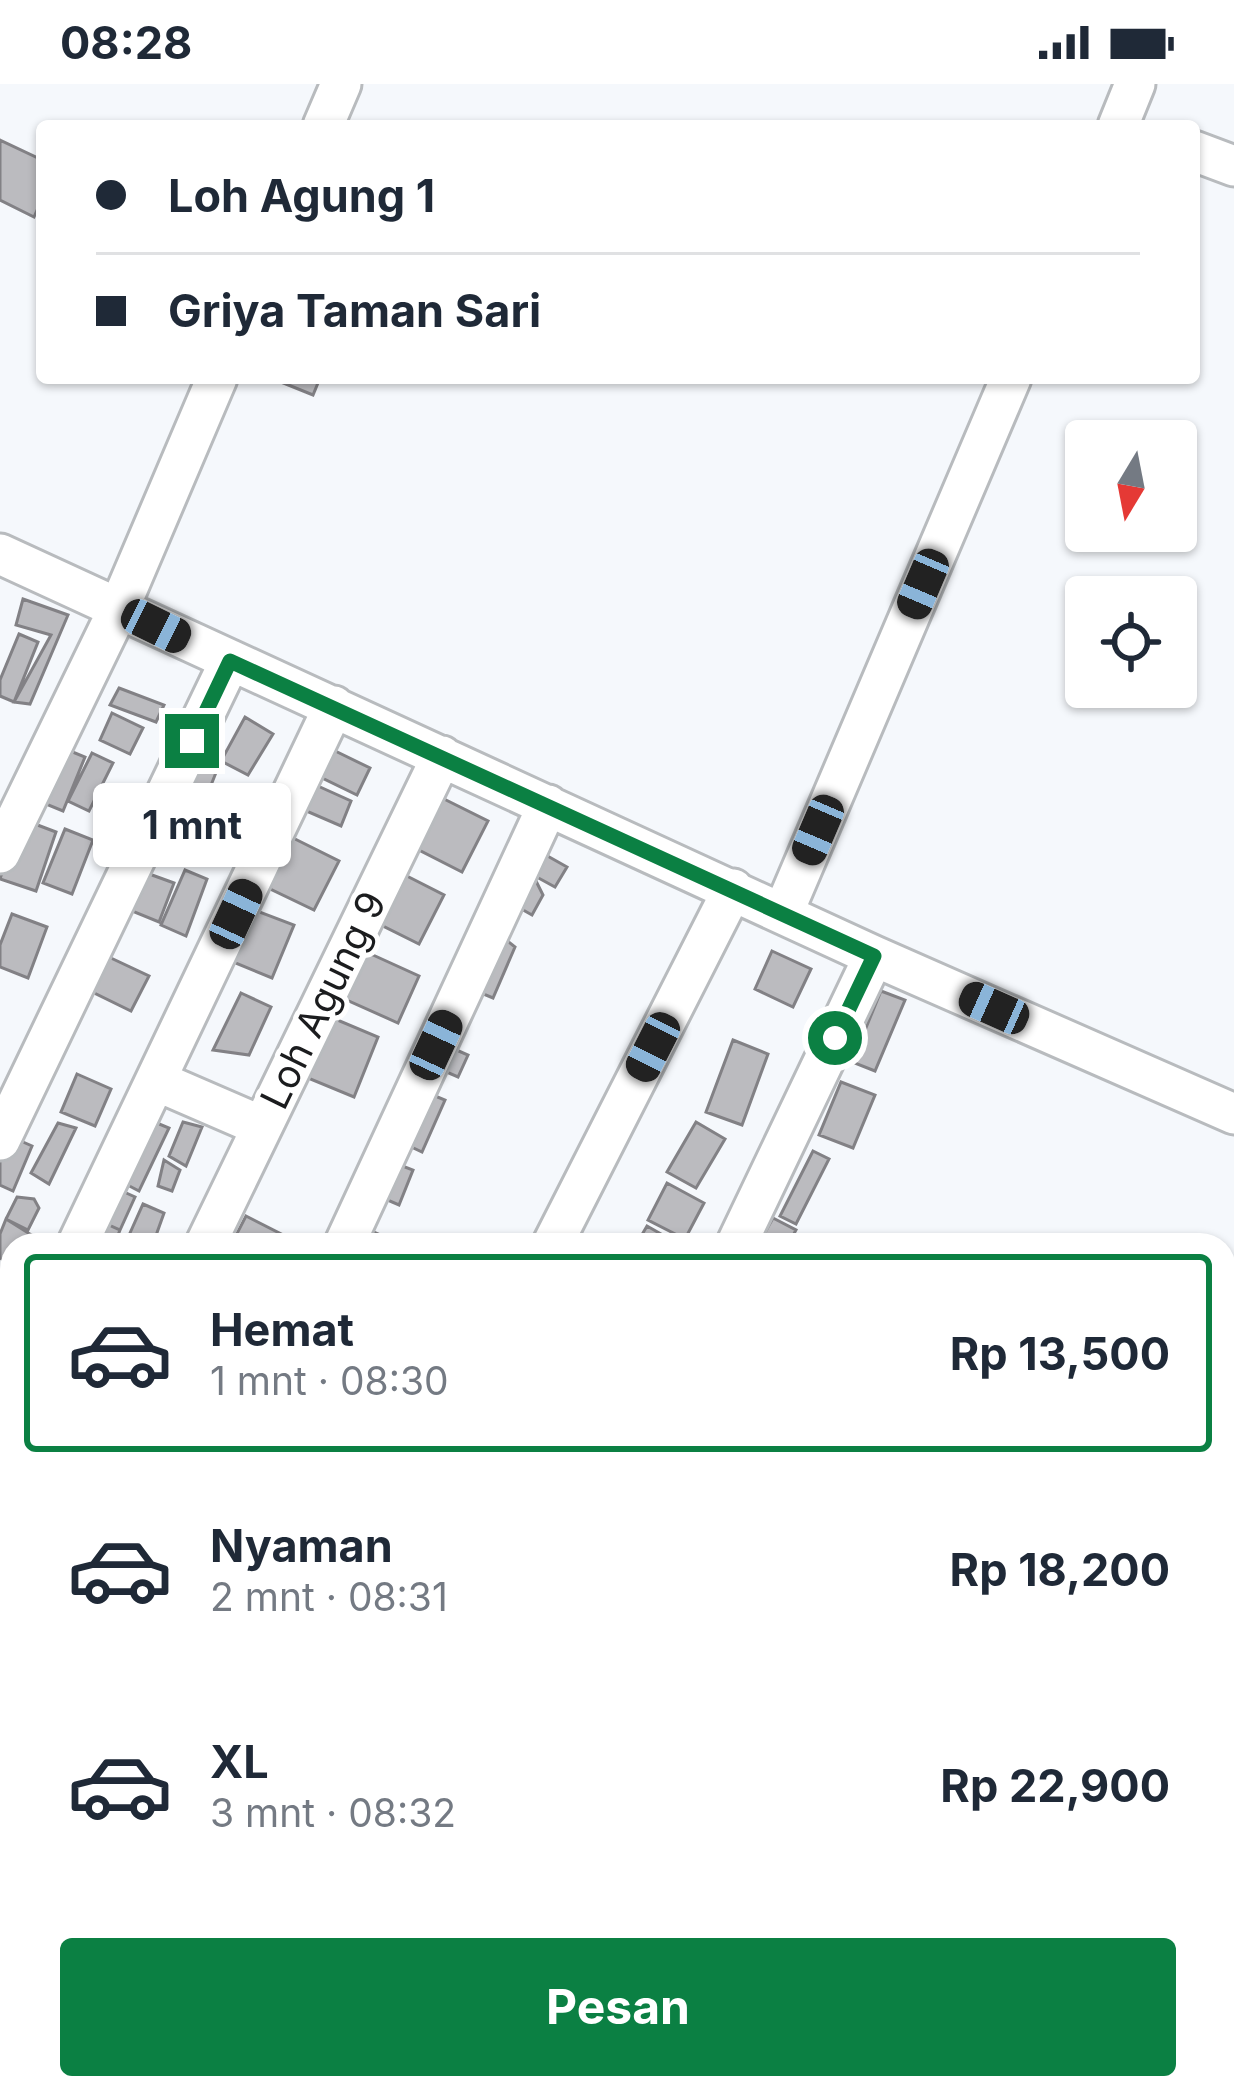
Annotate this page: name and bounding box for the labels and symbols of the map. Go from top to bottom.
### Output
north arrow [1065,420,1197,552]
car [892,544,954,624]
car [116,594,196,658]
route end [165,714,219,768]
callout: 1 mnt [93,783,291,867]
car [787,790,849,870]
car [204,874,268,954]
street label: Loh Agung 9 [250,884,395,1116]
car [954,977,1034,1039]
car [404,1005,468,1085]
car [621,1007,685,1087]
route start [808,1011,862,1065]

